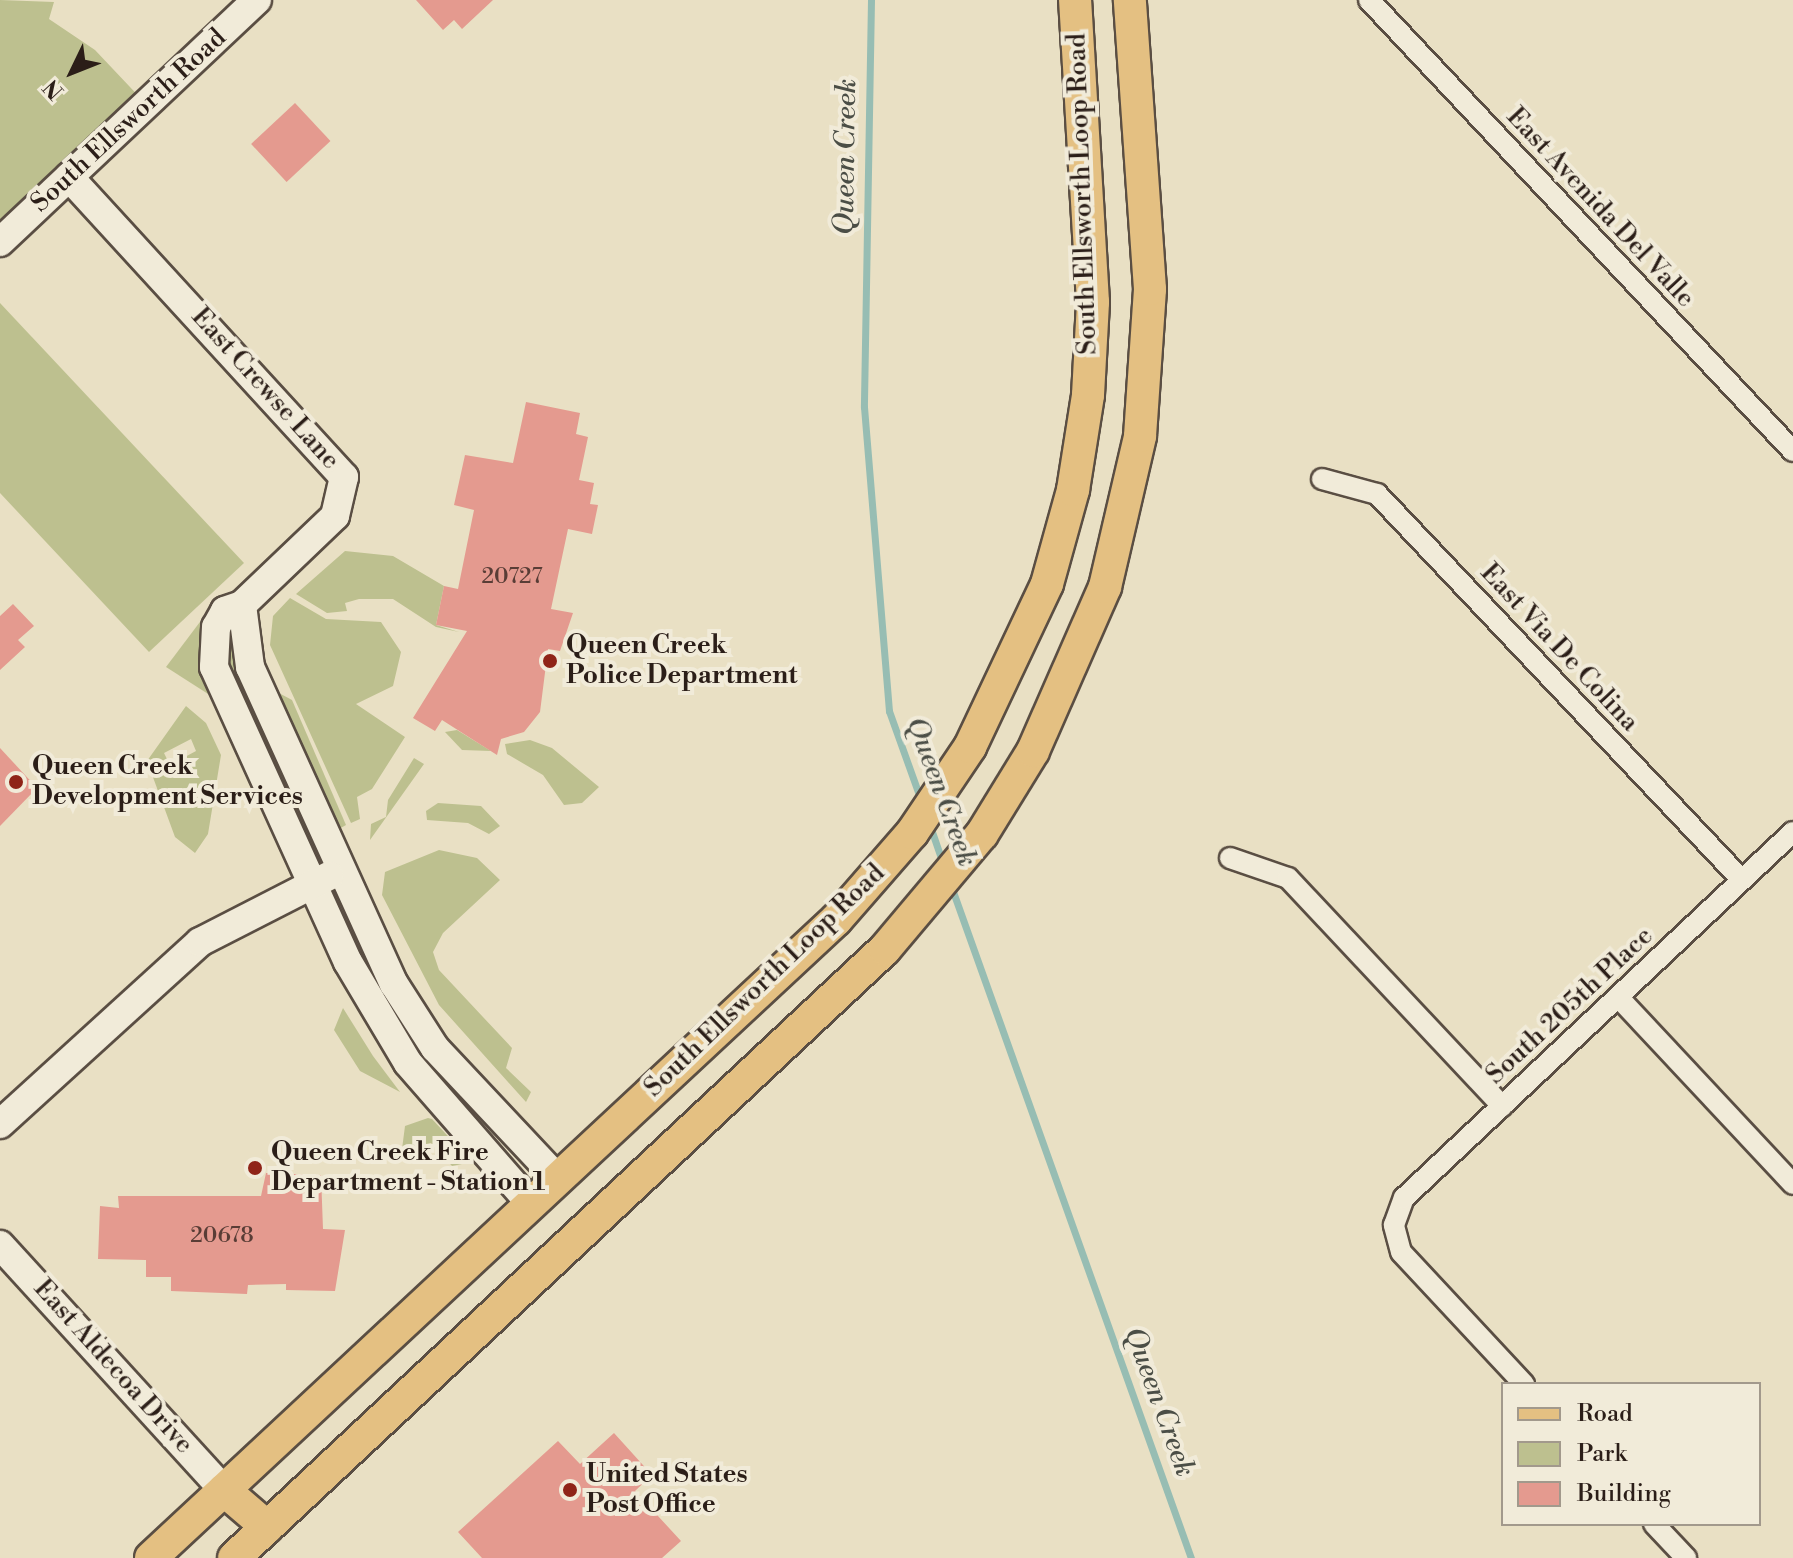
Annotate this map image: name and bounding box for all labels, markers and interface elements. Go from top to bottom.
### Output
street label: South Ellsworth Road [25,23,233,219]
north arrow [32,32,112,112]
street label: South Ellsworth Loop Road [1062,33,1104,355]
text: N [38,73,70,104]
water label: Queen Creek [828,79,864,235]
street label: East Avenida Del Valle [1499,102,1701,314]
street label: East Crewse Lane [184,302,346,476]
street label: East Via De Colina [1473,558,1645,738]
house number: 20727 [481,564,543,590]
place label: Queen Creek Police Department [566,630,798,692]
marker: Queen Creek Police Department [541,652,559,670]
water label: Queen Creek [898,713,984,871]
place label: Queen Creek Development Services [32,751,303,812]
marker: Queen Creek Development Services [7,773,25,791]
street label: South Ellsworth Loop Road [638,858,892,1104]
street label: South 205th Place [1480,921,1660,1091]
place label: Queen Creek Fire Department - Station 1 [271,1137,545,1198]
marker: Queen Creek Fire Department - Station 1 [246,1159,264,1177]
house number: 20678 [190,1223,254,1249]
street label: East Aldecoa Drive [27,1274,199,1460]
water label: Queen Creek [1116,1323,1202,1481]
legend [1501,1382,1761,1526]
text: Road [1577,1399,1633,1429]
text: Park [1577,1439,1627,1469]
place label: United States Post Office [586,1459,748,1520]
text: Building [1577,1479,1671,1509]
marker: United States Post Office [561,1481,579,1499]

